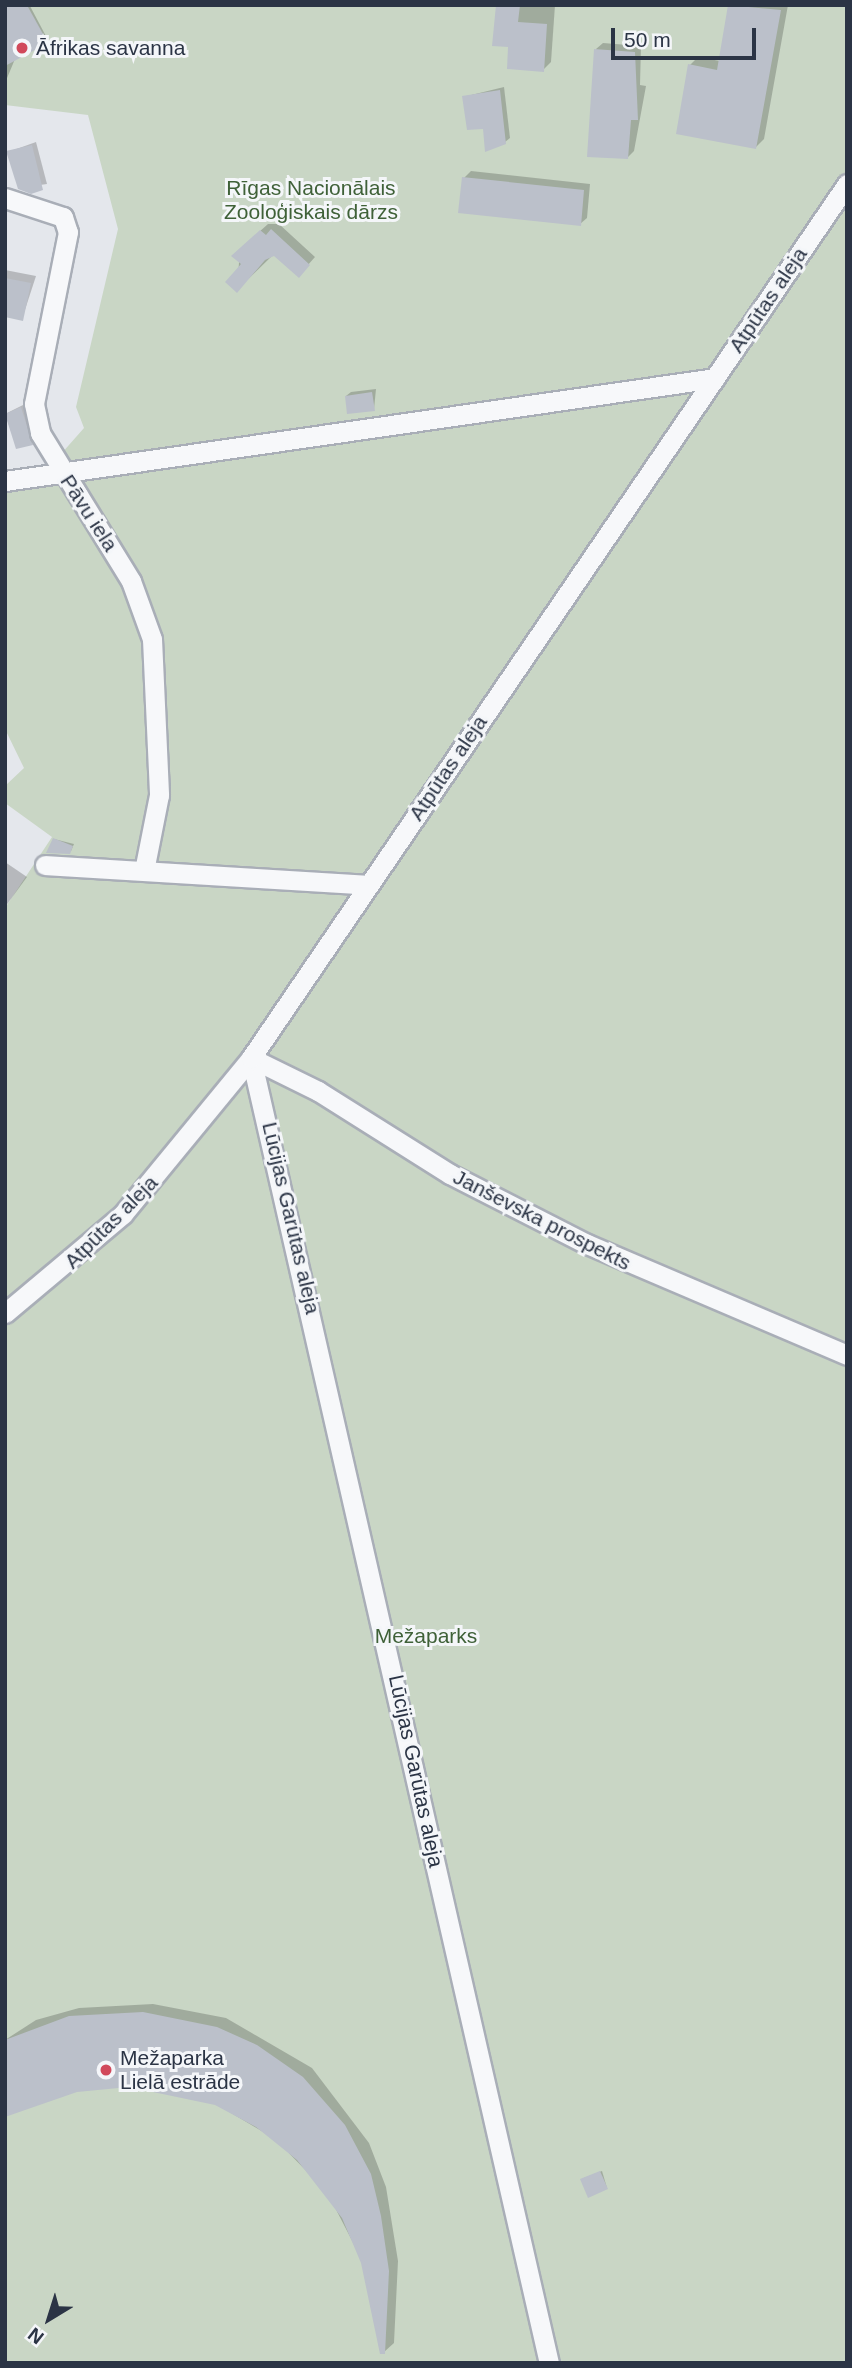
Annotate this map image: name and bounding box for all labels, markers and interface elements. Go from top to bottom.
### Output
scale bar [614,14,759,58]
text: 50 m [624,28,671,51]
place label: Āfrikas savanna [36,35,185,61]
marker: Āfrikas savanna [14,40,30,56]
park label: Rīgas Nacionālais Zooloģiskais dārzs [224,175,398,225]
street label: Atpūtas aleja [724,243,812,357]
street label: Pāvu iela [55,470,123,556]
street label: Atpūtas aleja [404,711,492,825]
street label: Lūcijas Garūtas aleja [257,1120,325,1316]
street label: Janševska prospekts [449,1164,635,1276]
street label: Atpūtas aleja [59,1170,163,1274]
park label: Mežaparks [375,1623,477,1649]
street label: Lūcijas Garūtas aleja [383,1672,449,1870]
place label: Mežaparka Lielā estrāde [120,2045,240,2095]
marker: Mežaparka Lielā estrāde [98,2062,114,2078]
north arrow [14,2284,84,2354]
text: N [24,2323,48,2348]

